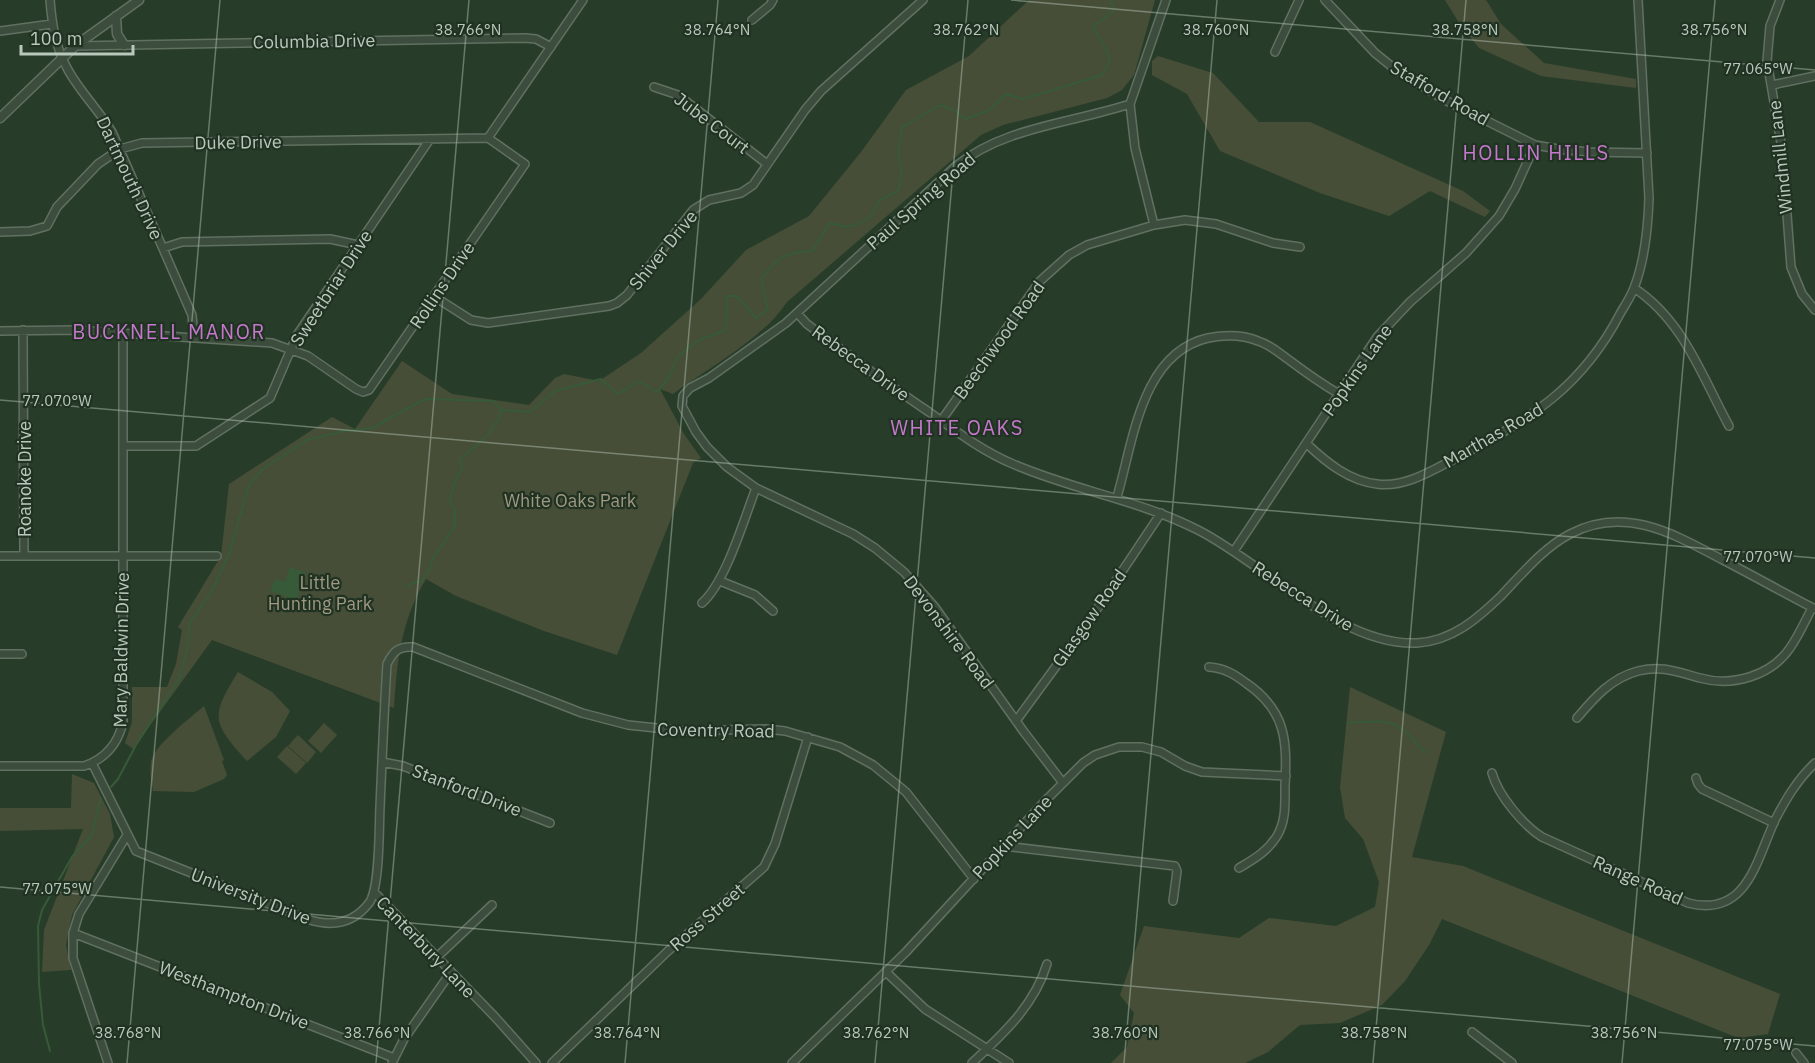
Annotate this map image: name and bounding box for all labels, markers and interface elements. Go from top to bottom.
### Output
scale bar [21,18,134,56]
text: 38.766°N [435,20,501,39]
text: 38.764°N [684,20,750,39]
text: 38.762°N [933,20,999,39]
text: 38.760°N [1183,20,1249,39]
text: 38.758°N [1432,20,1498,39]
text: 38.756°N [1681,20,1747,39]
text: 100 m [30,27,82,50]
street label: Columbia Drive [252,28,376,54]
street label: Stafford Road [1386,55,1494,131]
text: 77.065°W [1723,59,1793,78]
street label: Jube Court [670,87,754,159]
street label: Windmill Lane [1763,99,1797,215]
street label: Dartmouth Drive [91,113,169,243]
street label: Duke Drive [194,130,282,154]
district label: HOLLIN HILLS [1463,139,1610,166]
street label: Paul Spring Road [862,147,980,255]
street label: Shiver Drive [624,205,702,295]
street label: Sweetbriar Drive [285,225,377,350]
street label: Rollins Drive [404,237,480,333]
street label: Beechwood Road [948,276,1050,404]
district label: BUCKNELL MANOR [72,318,266,345]
street label: Popkins Lane [1317,319,1397,420]
street label: Rebecca Drive [808,320,914,406]
text: 77.070°W [22,391,92,410]
street label: Marthas Road [1439,397,1547,473]
district label: WHITE OAKS [890,414,1024,441]
street label: Roanoke Drive [13,421,36,537]
park label: White Oaks Park [504,489,637,512]
text: 77.070°W [1723,547,1793,566]
street label: Rebecca Drive [1248,556,1358,636]
street label: Glasgow Road [1047,565,1131,671]
park label: Little Hunting Park [268,571,373,615]
street label: Devonshire Road [899,571,999,693]
street label: Mary Baldwin Drive [108,572,134,728]
street label: Coventry Road [657,717,775,743]
street label: Stanford Drive [409,759,525,821]
street label: Popkins Lane [967,790,1057,884]
street label: Range Road [1589,850,1687,910]
street label: University Drive [188,863,314,929]
street label: Ross Street [665,878,749,956]
text: 77.075°W [22,879,92,898]
street label: Canterbury Lane [371,891,481,1003]
street label: Westhampton Drive [156,956,312,1034]
text: 38.768°N [95,1023,161,1042]
text: 38.766°N [344,1023,410,1042]
text: 38.764°N [594,1023,660,1042]
text: 38.762°N [843,1023,909,1042]
text: 38.760°N [1092,1023,1158,1042]
text: 38.758°N [1341,1023,1407,1042]
text: 38.756°N [1591,1023,1657,1042]
text: 77.075°W [1723,1035,1793,1054]

